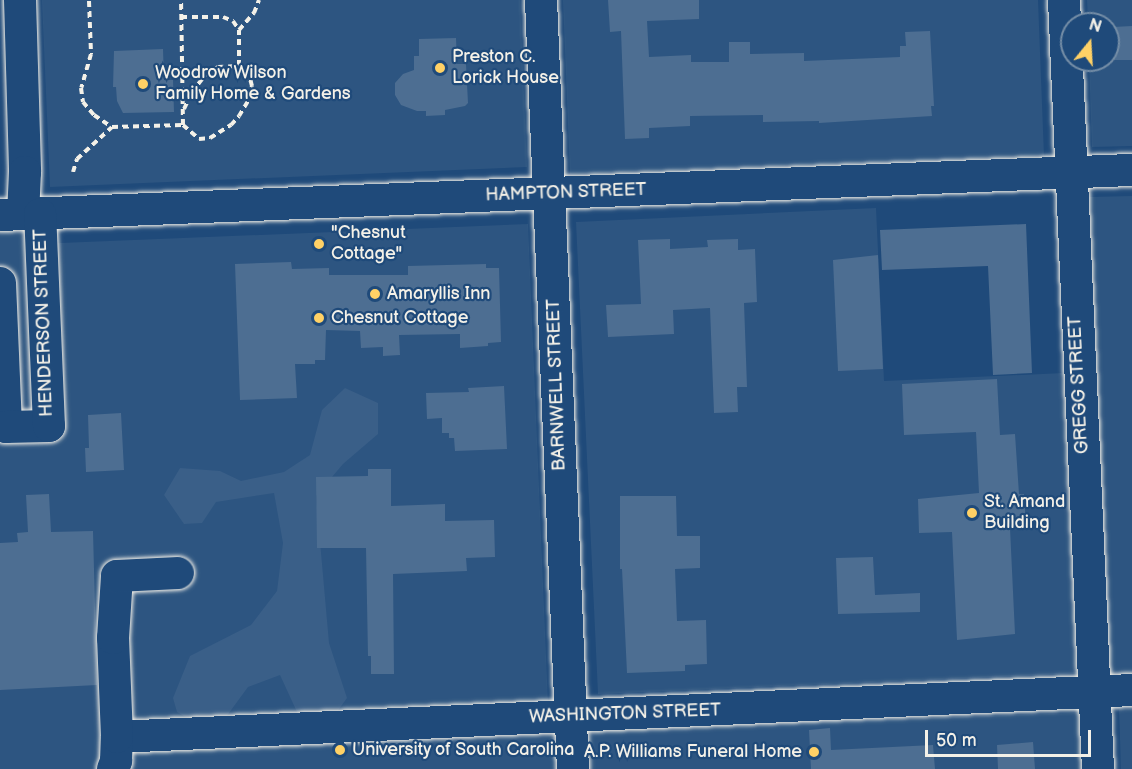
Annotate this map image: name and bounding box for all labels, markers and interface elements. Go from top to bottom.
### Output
north arrow [1060,12,1120,72]
text: N [1086,15,1104,37]
place label: Preston C. Lorick House [452,47,559,90]
marker: Preston C. Lorick House [433,61,447,75]
place label: Woodrow Wilson Family Home & Gardens [155,63,352,106]
marker: Woodrow Wilson Family Home & Gardens [136,77,150,91]
street label: HAMPTON STREET [485,179,647,207]
place label: "Chesnut Cottage" [331,223,406,266]
street label: HENDERSON STREET [30,229,58,417]
marker: "Chesnut Cottage" [312,237,326,251]
place label: Amaryllis Inn [387,283,490,305]
marker: Amaryllis Inn [368,287,382,301]
street label: BARNWELL STREET [543,298,571,472]
place label: Chesnut Cottage [331,307,468,329]
marker: Chesnut Cottage [312,311,326,325]
street label: GREGG STREET [1065,315,1093,455]
place label: St. Amand Building [984,492,1065,534]
marker: St. Amand Building [965,506,979,520]
street label: WASHINGTON STREET [528,700,722,728]
scale bar [928,718,1094,756]
text: 50 m [936,730,977,751]
place label: University of South Carolina [352,739,576,761]
place label: A.P. Williams Funeral Home [583,741,802,763]
marker: University of South Carolina [333,743,347,757]
marker: A.P. Williams Funeral Home [807,745,821,759]

